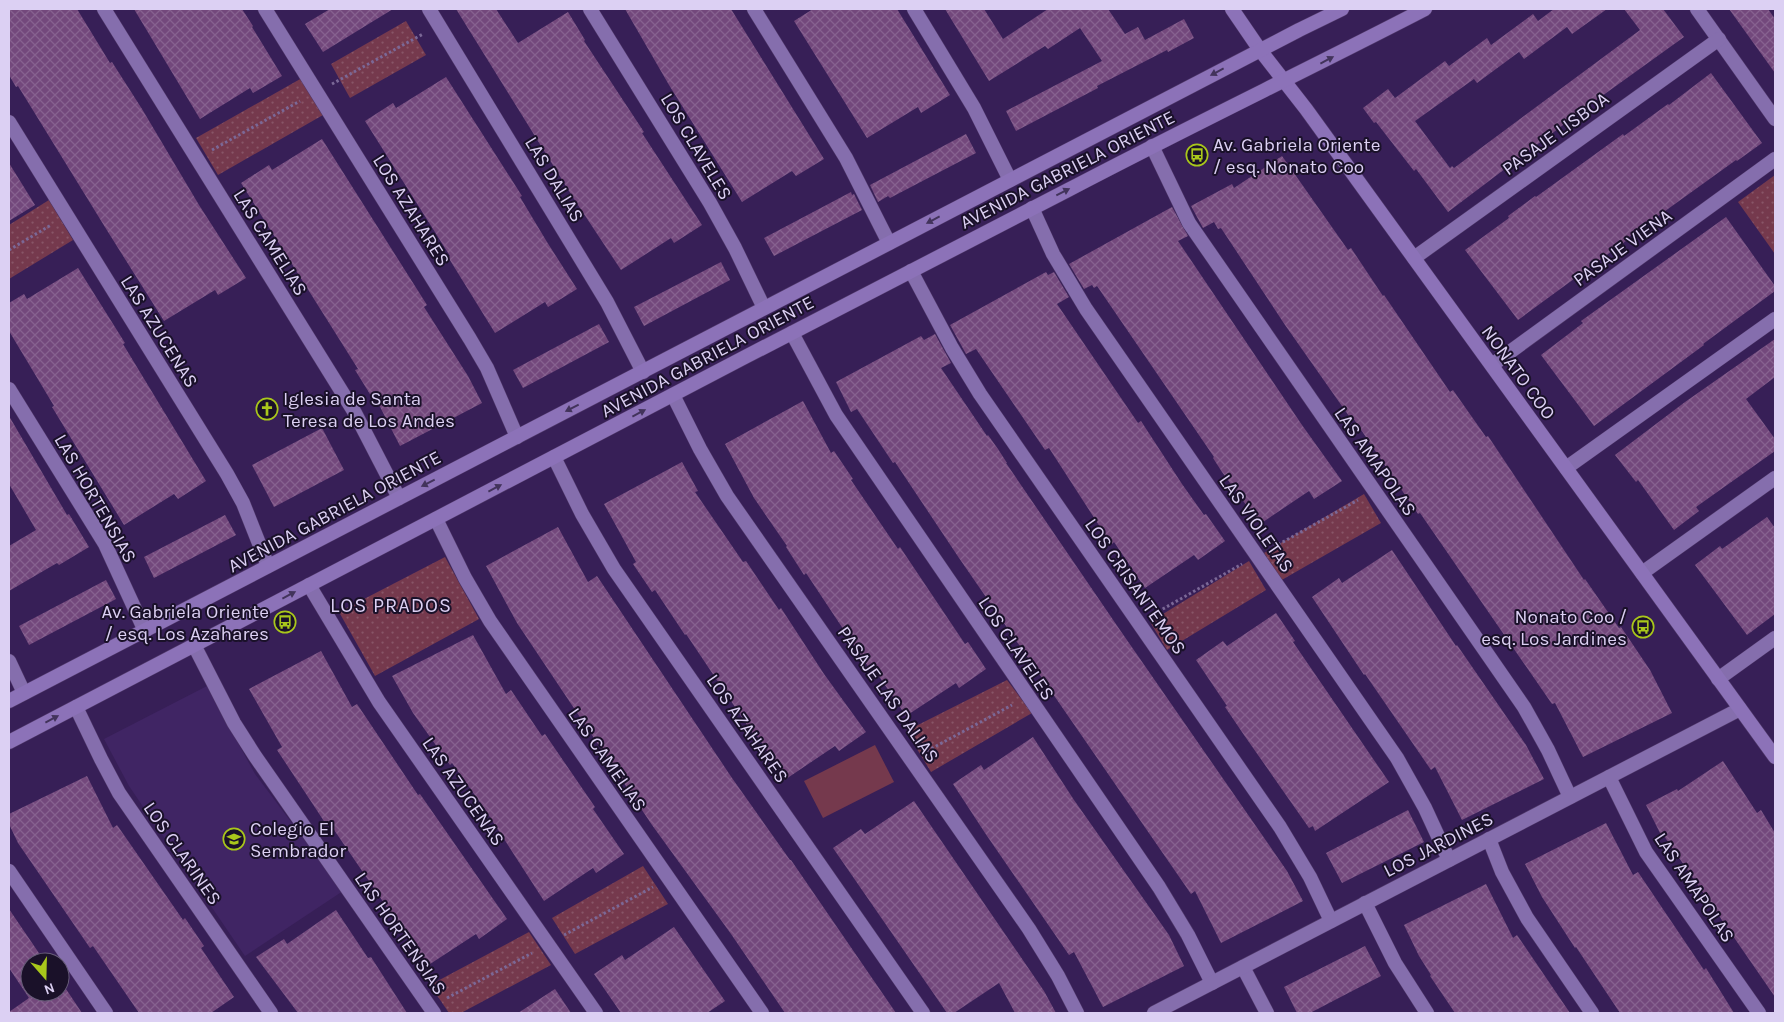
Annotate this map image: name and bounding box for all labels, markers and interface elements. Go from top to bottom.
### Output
one-way arrow [1320,56,1335,64]
one-way arrow [1210,68,1224,76]
street label: PASAJE LISBOA [1498,88,1613,180]
street label: LOS CLAVELES [656,89,737,204]
street label: AVENIDA GABRIELA ORIENTE [956,106,1178,234]
street label: LAS DALIAS [520,133,588,226]
place label: Av. Gabriela Oriente / esq. Nonato Coo [1213,134,1380,178]
bus stop icon: Av. Gabriela Oriente / esq. Nonato Coo [1185,143,1209,167]
street label: LOS AZAHARES [368,151,454,270]
street label: LAS CAMELIAS [229,185,312,300]
one-way arrow [1056,188,1071,196]
street label: PASAJE VIENA [1569,205,1676,291]
one-way arrow [926,216,941,224]
street label: LAS AZUCENAS [116,271,202,392]
street label: AVENIDA GABRIELA ORIENTE [597,291,818,422]
street label: NONATO COO [1477,321,1560,424]
place label: Iglesia de Santa Teresa de Los Andes [283,388,455,432]
church icon: Iglesia de Santa Teresa de Los Andes [255,397,279,421]
street label: LAS AMAPOLAS [1330,403,1421,520]
one-way arrow [565,404,579,412]
one-way arrow [632,409,647,417]
street label: LAS HORTENSIAS [49,430,141,567]
street label: AVENIDA GABRIELA ORIENTE [224,446,445,577]
street label: LAS VIOLETAS [1214,470,1298,577]
one-way arrow [420,479,435,487]
one-way arrow [488,484,503,492]
street label: LOS CRISANTEMOS [1080,514,1190,659]
one-way arrow [282,591,296,600]
street label: LOS CLAVELES [973,592,1059,705]
district label: LOS PRADOS [330,594,452,617]
place label: Av. Gabriela Oriente / esq. Los Azahares [102,601,269,645]
place label: Nonato Coo / esq. Los Jardines [1481,606,1627,650]
bus stop icon: Av. Gabriela Oriente / esq. Los Azahares [273,610,297,634]
bus stop icon: Nonato Coo / esq. Los Jardines [1631,615,1655,639]
street label: PASAJE LAS DALIAS [833,622,944,767]
street label: LOS AZAHARES [702,670,793,787]
street label: LAS CAMELIAS [563,703,651,816]
one-way arrow [45,715,59,723]
street label: LAS AZUCENAS [417,733,509,850]
street label: LOS CLARINES [139,798,226,909]
street label: LOS JARDINES [1380,808,1497,882]
place label: Colegio El Sembrador [250,818,346,862]
school or university icon: Colegio El Sembrador [222,827,246,851]
street label: LAS AMAPOLAS [1649,828,1739,947]
street label: LAS HORTENSIAS [350,868,451,999]
north arrow [20,952,70,1002]
text: N [42,979,57,998]

